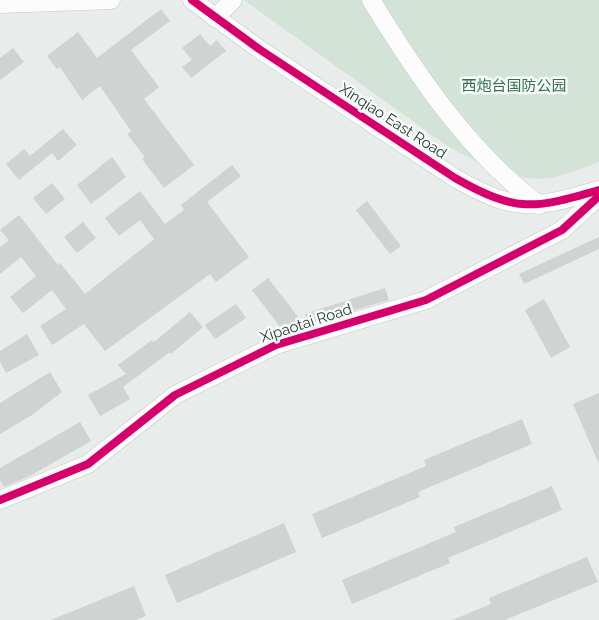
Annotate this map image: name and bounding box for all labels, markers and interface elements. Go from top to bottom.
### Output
park label: 西炮台国防公园 [461,77,567,95]
street label: Xinqiao East Road [336,80,450,162]
street label: Xipaotai Road [258,300,354,346]

